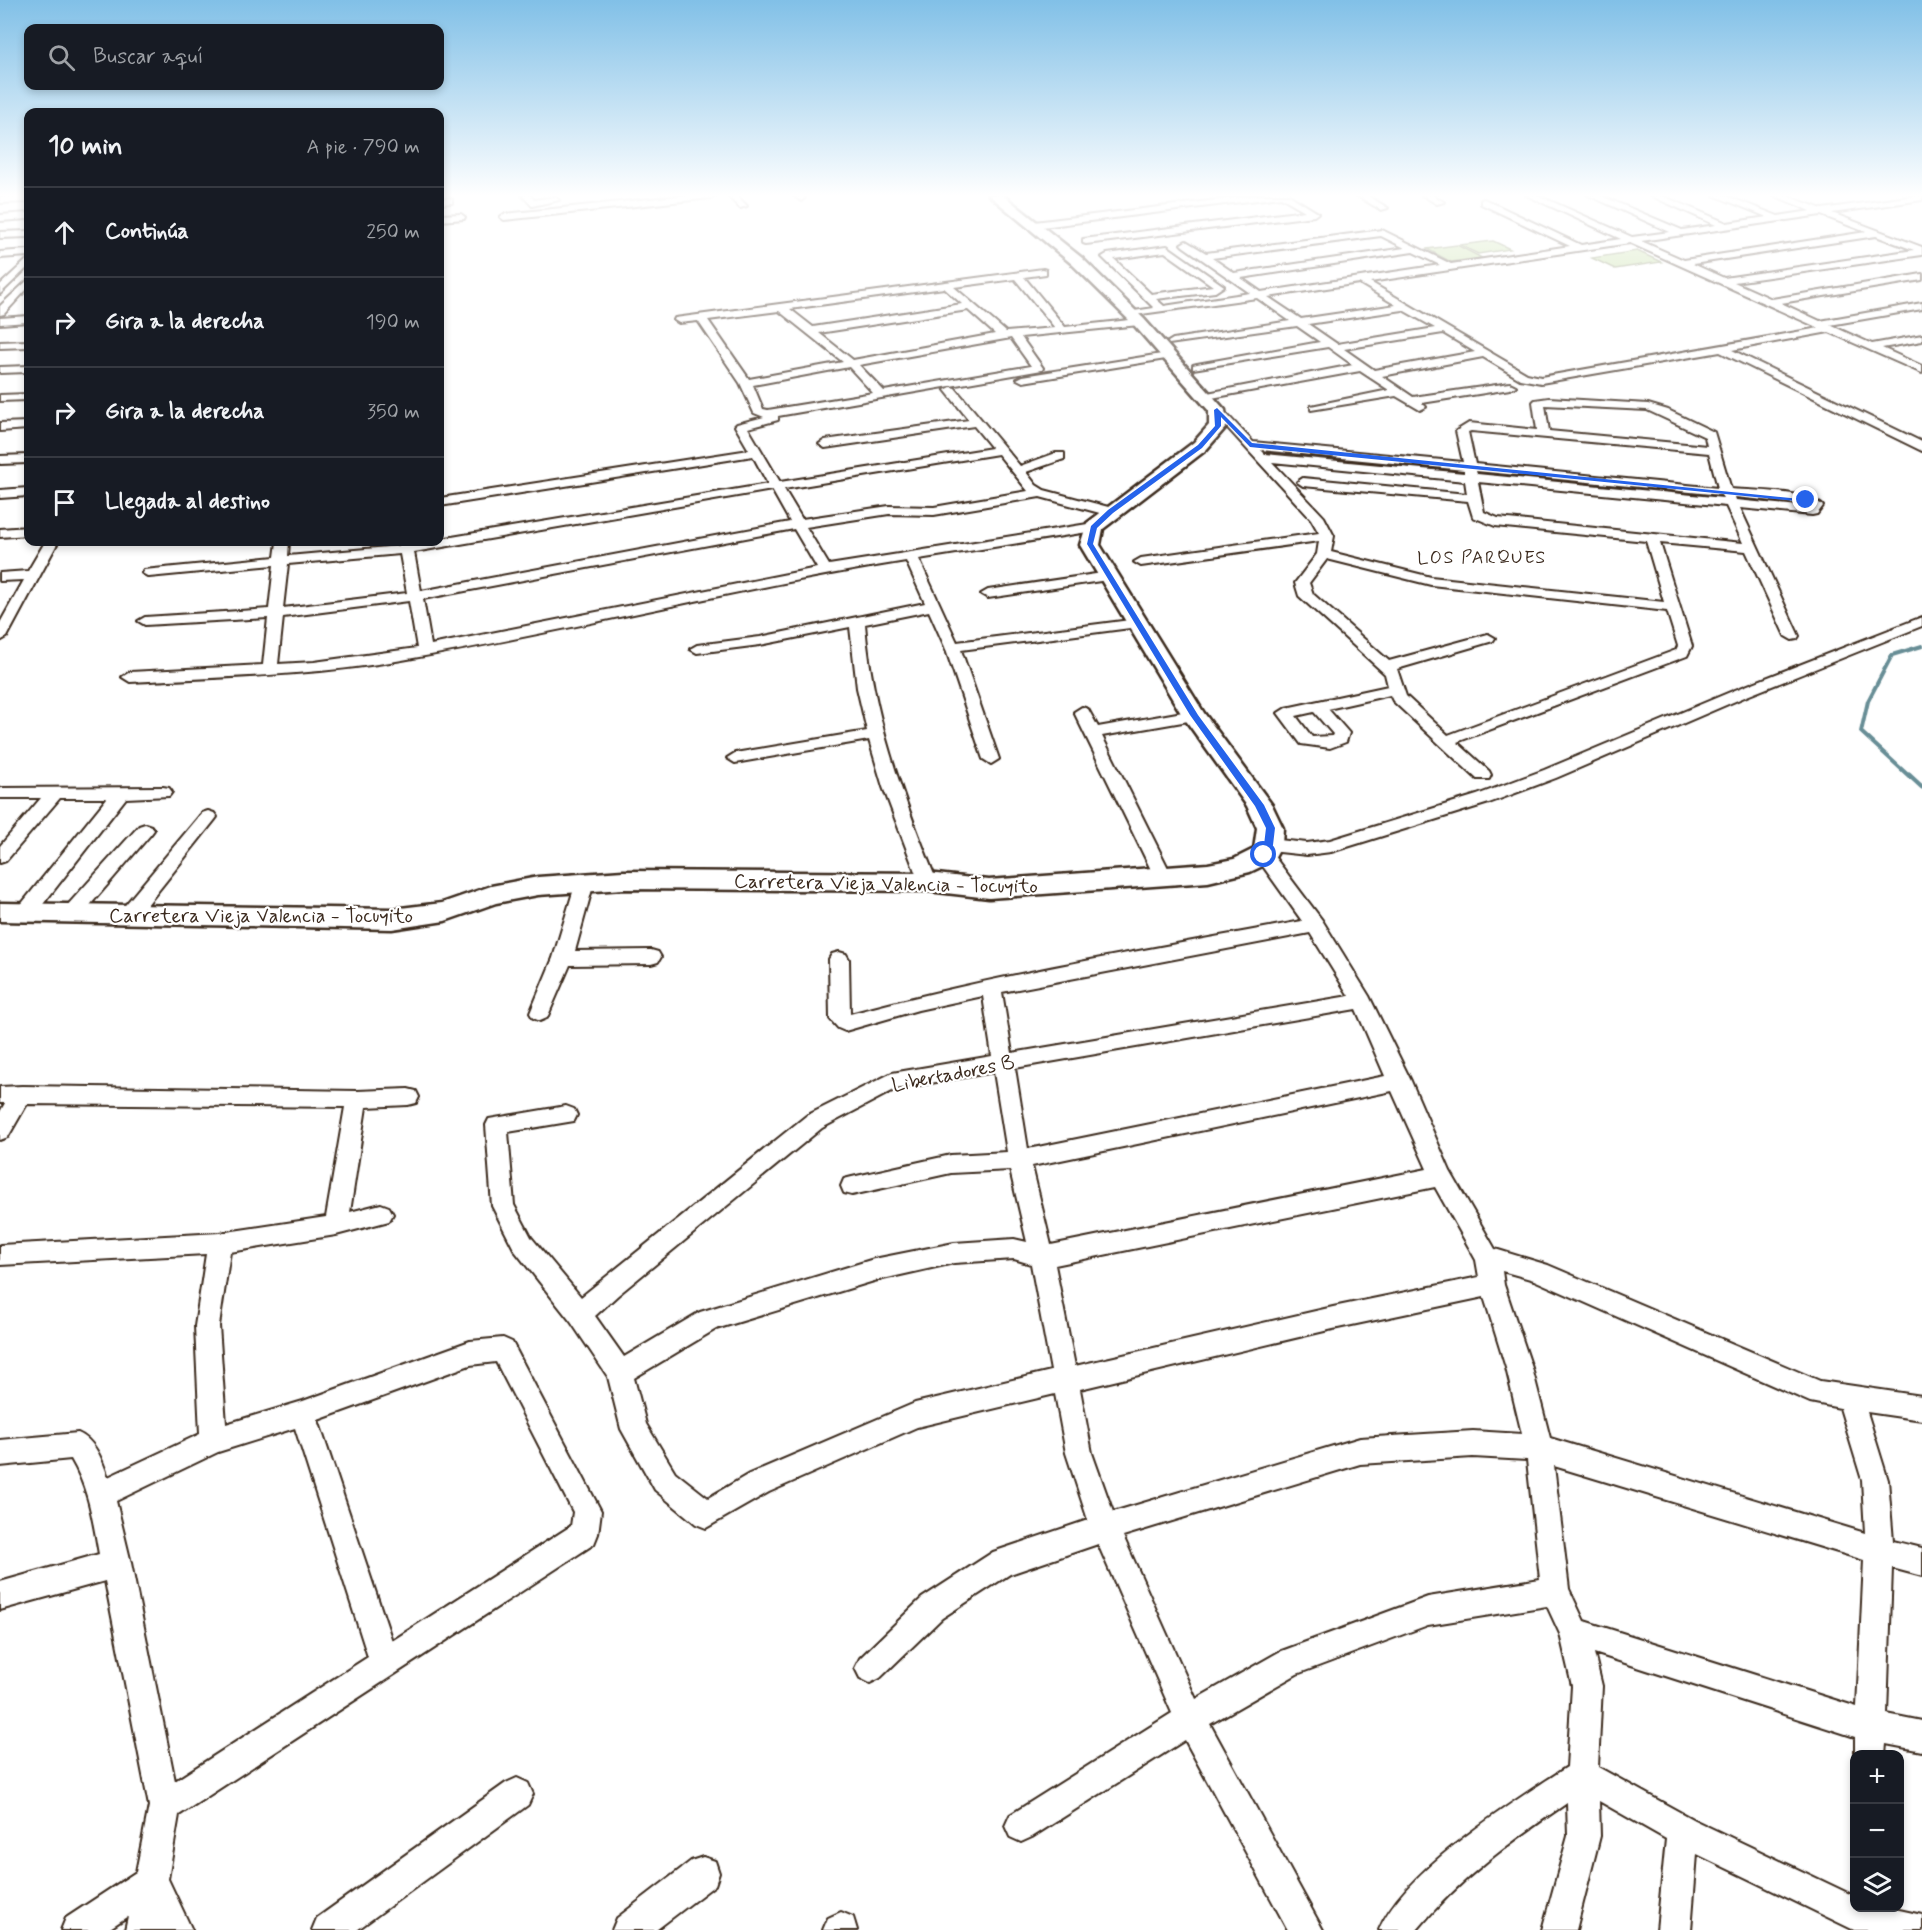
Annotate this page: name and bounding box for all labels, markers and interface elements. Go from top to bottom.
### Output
search box [24,24,444,90]
icon: search [45,41,78,74]
text: Buscar aquí [93,43,204,71]
text: 10 min [48,130,123,164]
text: A pie · 790 m [307,134,420,161]
icon: ahead [48,216,81,249]
text: Continúa [105,218,189,246]
text: 250 m [366,219,420,246]
icon: right [48,306,81,339]
text: Gira a la derecha [105,308,265,336]
text: 190 m [366,309,420,336]
icon: right [48,396,81,429]
text: Gira a la derecha [105,398,265,426]
text: 350 m [367,399,420,426]
icon: arrive [48,486,81,519]
route end [1792,486,1818,512]
text: Llegada al destino [105,488,270,516]
district label: LOS PARQUES [1417,546,1547,570]
route start [1250,841,1276,867]
street label: Carretera Vieja Valencia - Tocuyito [734,868,1038,901]
street label: Carretera Vieja Valencia - Tocuyito [109,903,413,930]
street label: Libertadores B [890,1049,1017,1100]
map controls [1850,1750,1904,1912]
button: + [1850,1750,1904,1804]
button: − [1850,1804,1904,1858]
button: layers [1850,1858,1904,1912]

